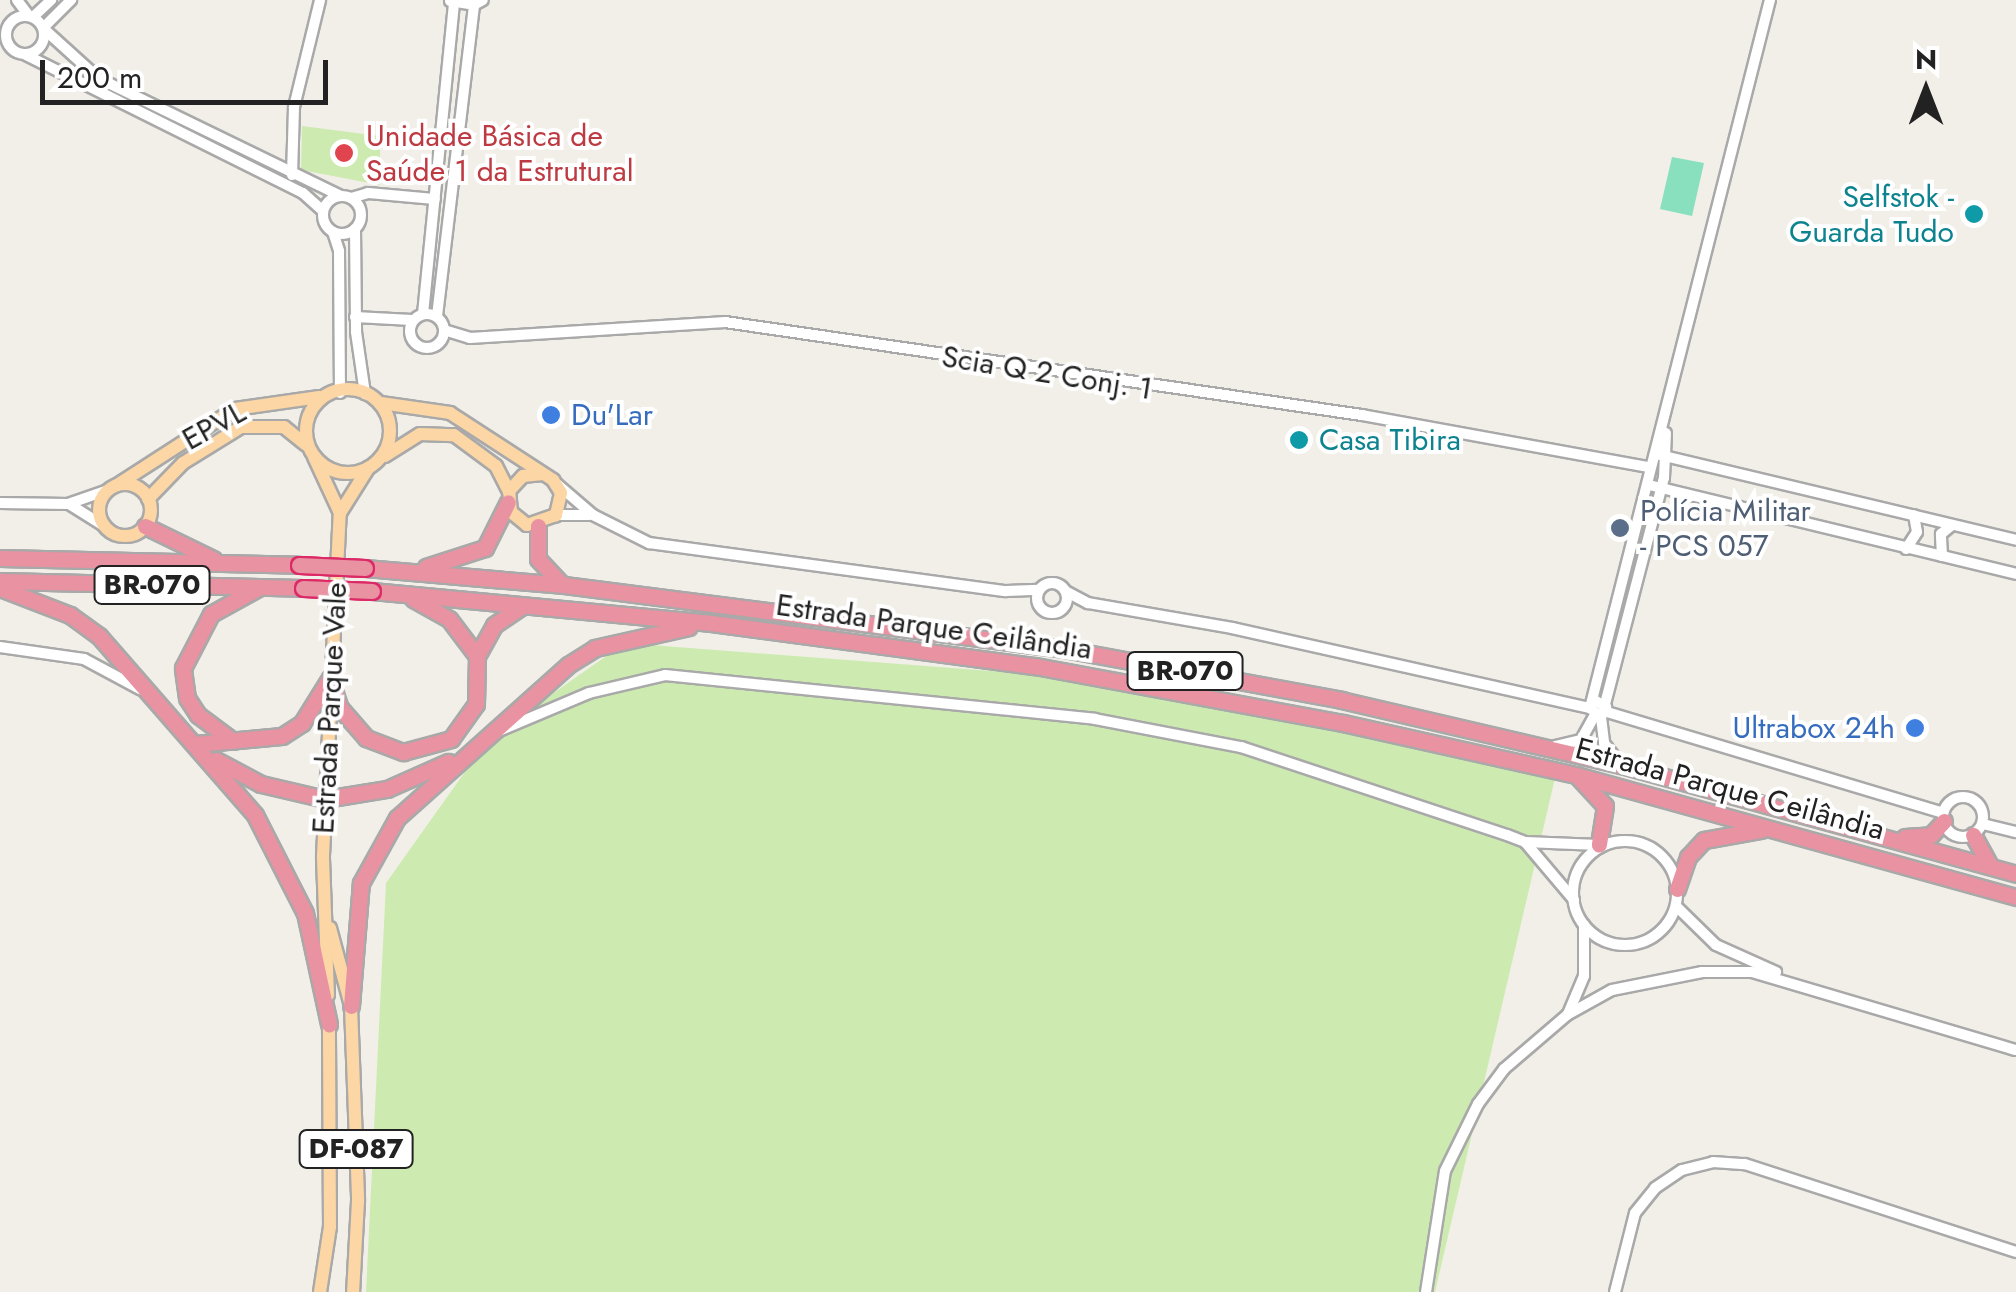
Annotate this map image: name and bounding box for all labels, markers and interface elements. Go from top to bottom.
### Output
text: N [1915,39,1937,80]
scale bar [45,40,332,102]
north arrow [1876,40,1976,140]
text: 200 m [57,56,142,99]
place label: Unidade Básica de Saúde 1 da Estrutural [366,118,634,188]
marker: Unidade Básica de Saúde 1 da Estrutural [331,140,357,166]
place label: Selfstok - Guarda Tudo [1789,179,1954,250]
marker: Selfstok - Guarda Tudo [1963,203,1985,225]
street label: Scia Q 2 Conj. 1 [939,339,1155,407]
street label: EPVL [176,394,252,458]
place label: Du'Lar [571,397,653,433]
marker: Du'Lar [540,404,562,426]
place label: Casa Tibira [1319,422,1461,458]
marker: Casa Tibira [1288,429,1310,451]
place label: Polícia Militar - PCS 057 [1640,493,1811,564]
marker: Polícia Militar - PCS 057 [1609,517,1631,539]
road number: BR-070 [92,562,212,608]
street label: Estrada Parque Vale [305,581,355,835]
street label: Estrada Parque Ceilândia [774,587,1094,667]
road number: BR-070 [1125,648,1245,694]
place label: Ultrabox 24h [1732,710,1895,746]
marker: Ultrabox 24h [1904,717,1926,739]
street label: Estrada Parque Ceilândia [1572,730,1888,848]
road number: DF-087 [298,1126,414,1172]

